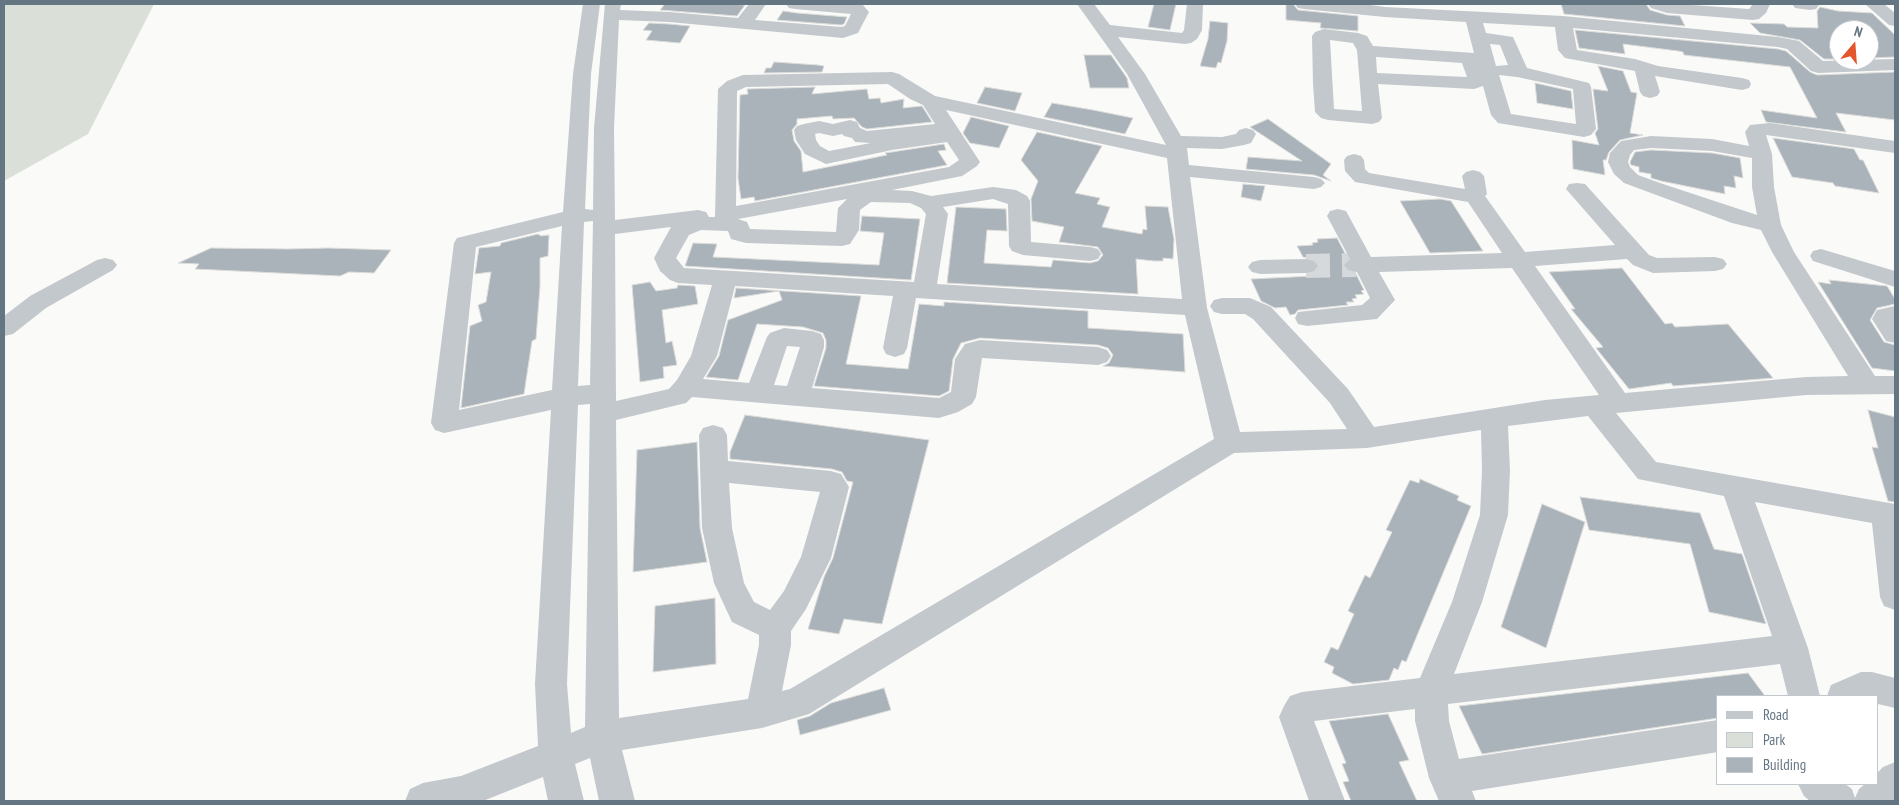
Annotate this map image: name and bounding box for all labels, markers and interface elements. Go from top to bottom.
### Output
north arrow [1829,20,1879,70]
text: N [1852,22,1865,41]
legend [1716,695,1879,785]
text: Road [1763,705,1789,724]
text: Park [1763,730,1785,749]
text: Building [1763,755,1806,774]

